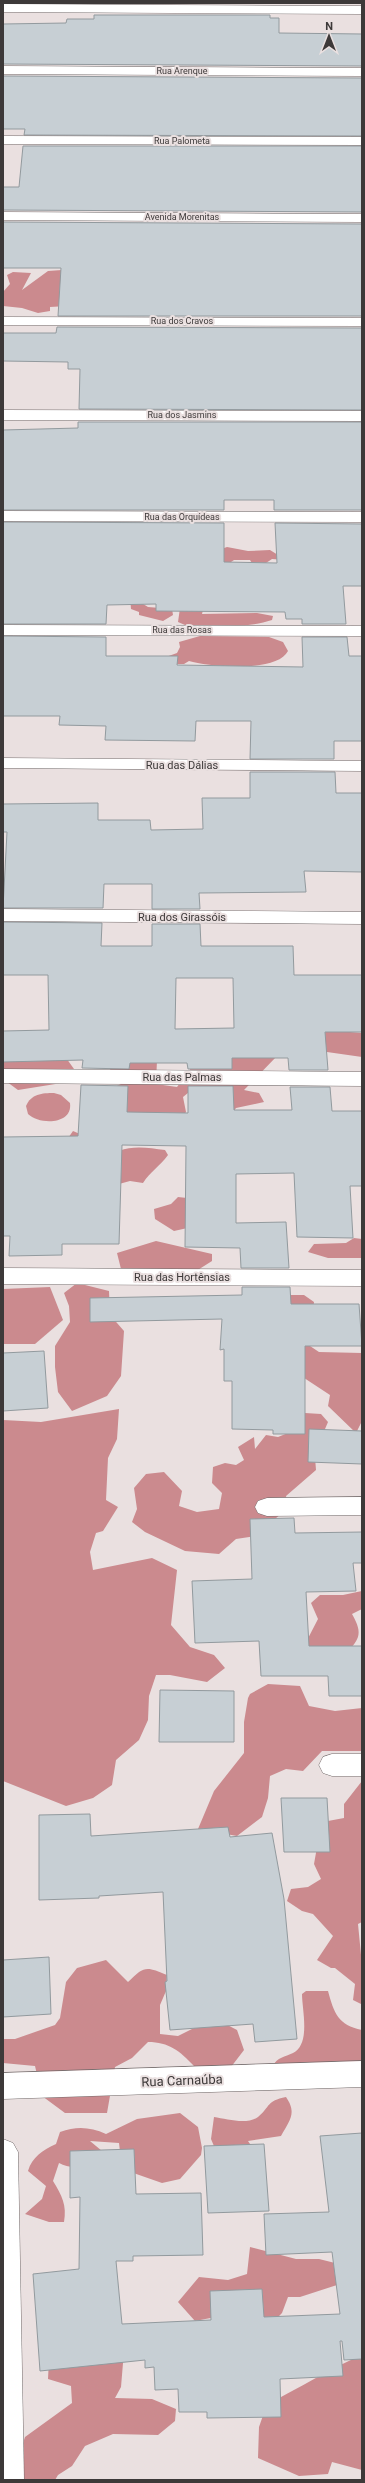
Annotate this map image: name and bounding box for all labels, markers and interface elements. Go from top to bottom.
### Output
north arrow [309,16,349,56]
text: N [325,20,333,33]
street label: Rua Arenque [156,66,208,76]
street label: Rua Palometa [154,136,210,146]
street label: Avenida Morenitas [145,212,220,222]
street label: Rua dos Cravos [151,316,214,326]
street label: Rua dos Jasmins [148,410,217,420]
street label: Rua das Orquídeas [144,512,220,522]
street label: Rua das Rosas [152,625,212,635]
street label: Rua das Dálias [146,759,219,772]
street label: Rua dos Girassóis [138,911,226,924]
street label: Rua das Palmas [143,1071,222,1084]
street label: Rua das Hortênsias [134,1271,230,1284]
street label: Rua Carnaúba [141,2072,223,2089]

